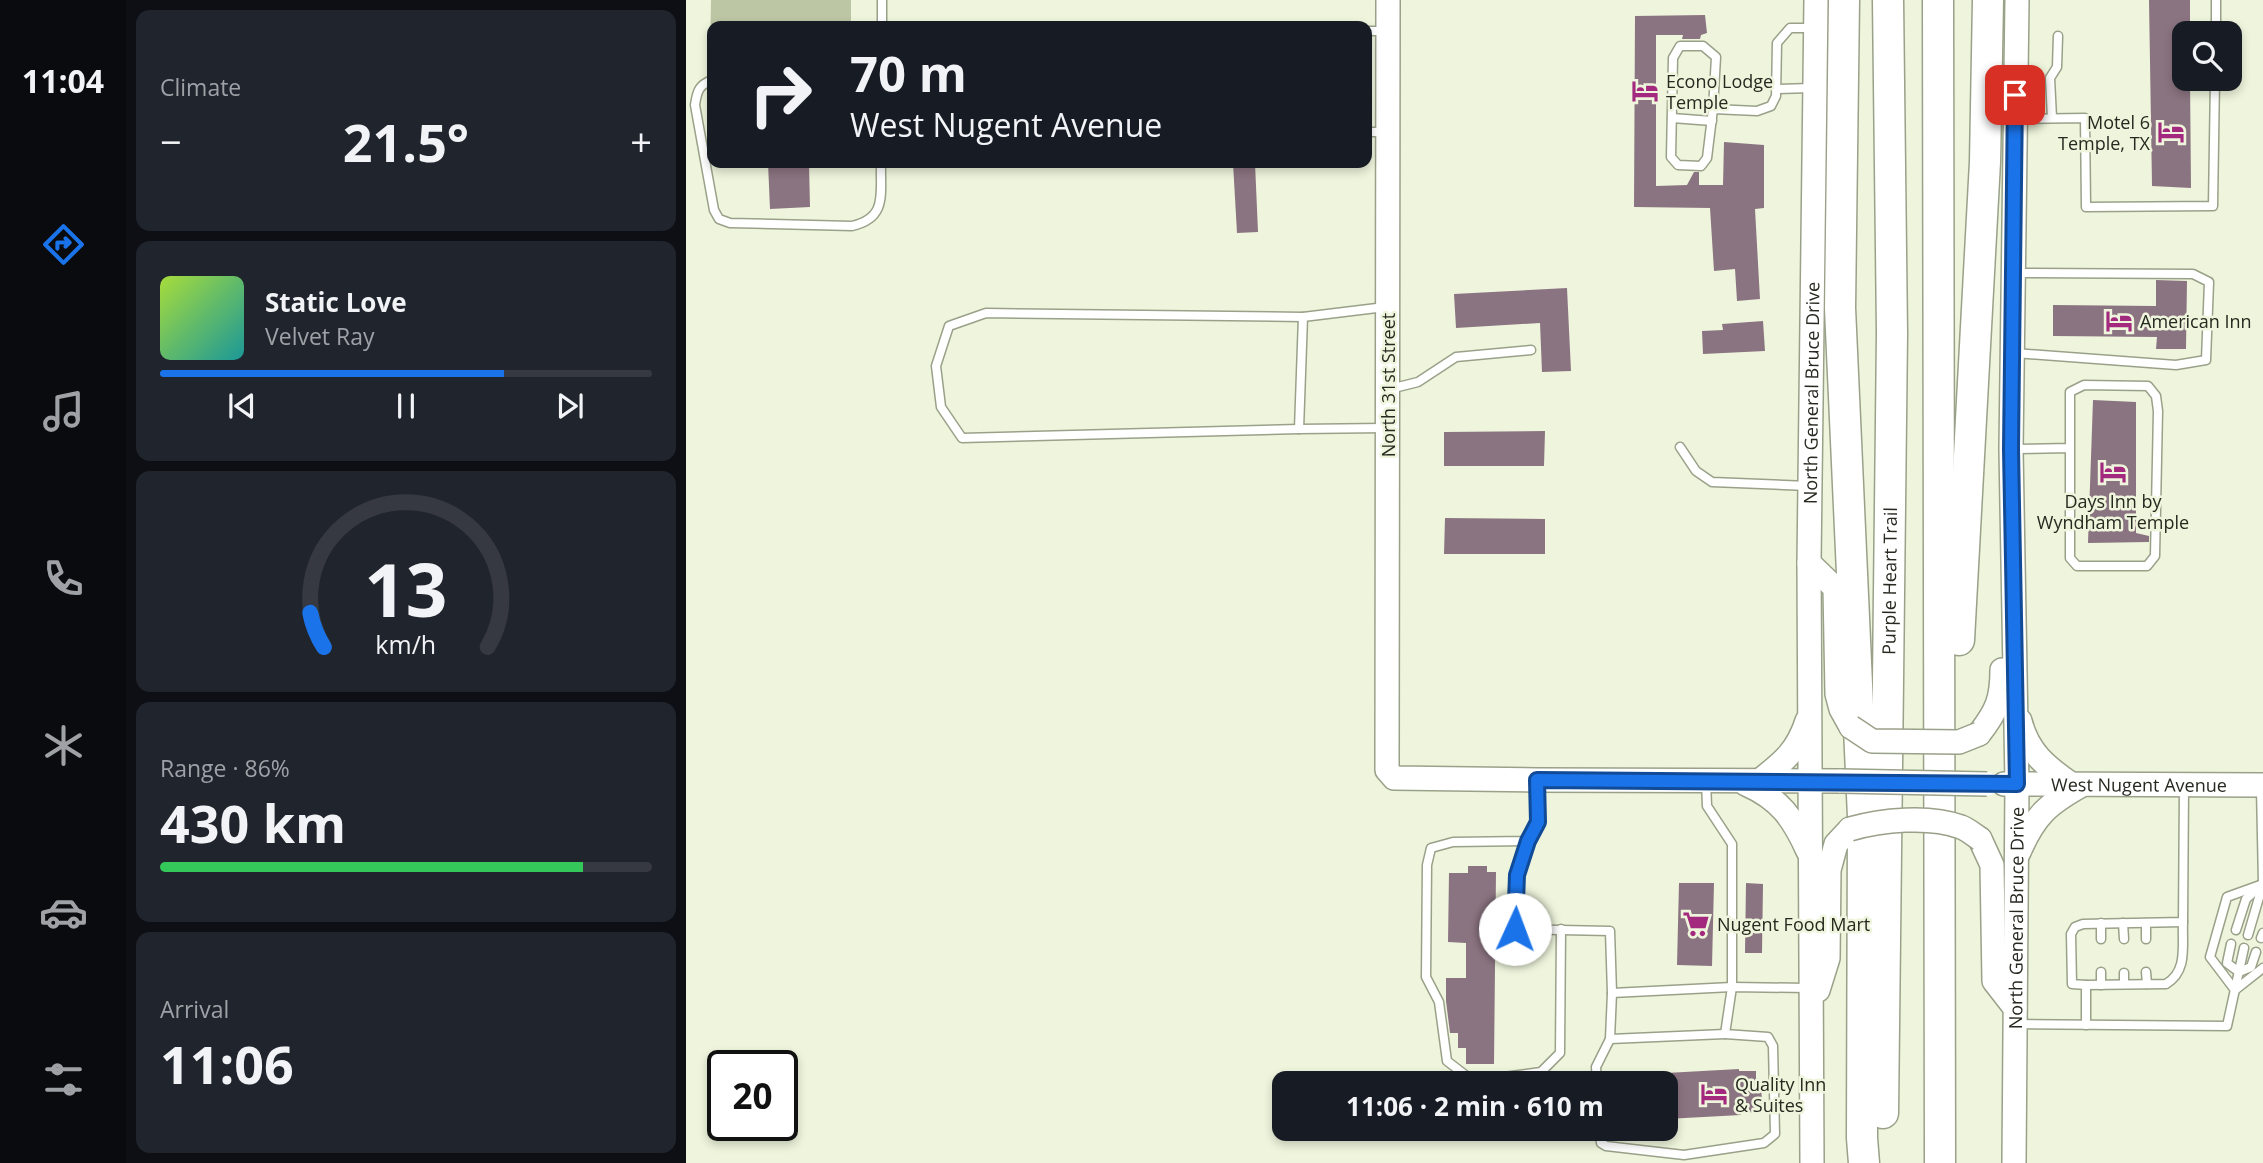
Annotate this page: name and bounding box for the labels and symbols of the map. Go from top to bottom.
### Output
pin [1985,65,2045,125]
place label: Econo Lodge Temple [1666,69,1773,114]
hotel icon: Econo Lodge Temple [1630,76,1660,106]
place label: Motel 6 Temple, TX [2058,110,2151,155]
hotel icon: Motel 6 Temple, TX [2156,117,2186,147]
street label: North General Bruce Drive [1798,282,1824,504]
hotel icon: American Inn [2104,306,2134,336]
place label: American Inn [2140,309,2252,333]
street label: North 31st Street [1376,313,1400,457]
hotel icon: Days Inn by Wyndham Temple [2098,457,2128,487]
place label: Days Inn by Wyndham Temple [2037,489,2189,534]
street label: Purple Heart Trail [1876,507,1902,655]
street label: West Nugent Avenue [2051,772,2227,797]
street label: North General Bruce Drive [2003,807,2029,1029]
position arrow [1478,892,1552,966]
supermarket icon: Nugent Food Mart [1681,909,1711,939]
place label: Nugent Food Mart [1717,912,1870,936]
speed limit sign: 20 [707,1050,798,1141]
place label: Quality Inn & Suites [1735,1072,1826,1117]
hotel icon: Quality Inn & Suites [1699,1079,1729,1109]

